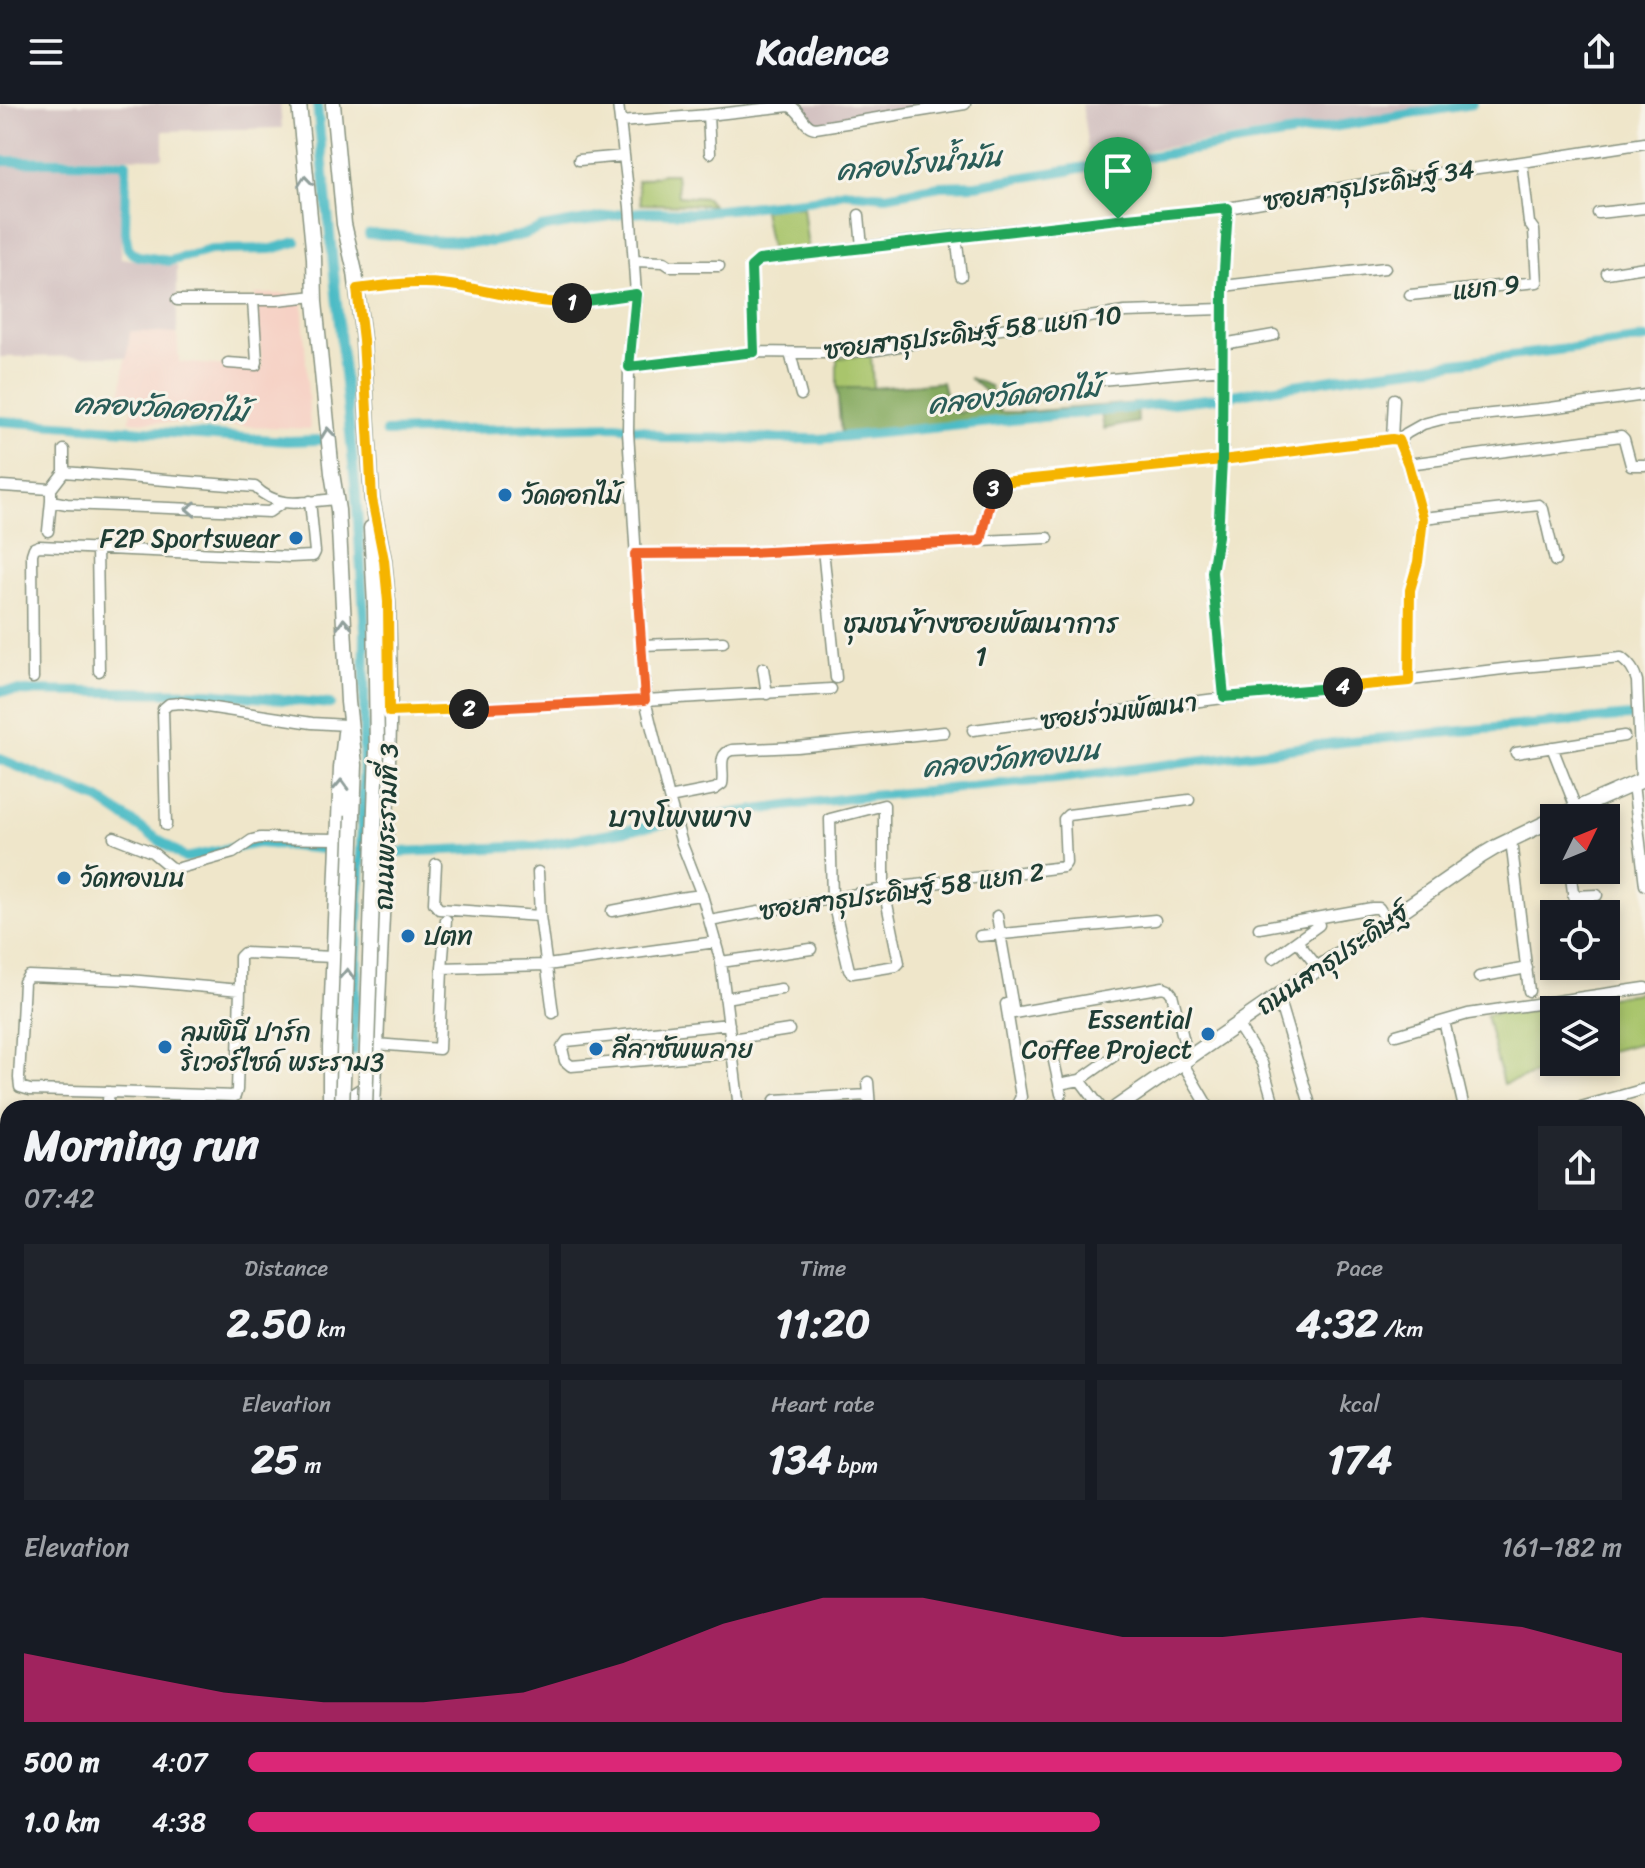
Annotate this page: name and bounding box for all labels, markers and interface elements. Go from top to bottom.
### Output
text: Kadence [756,20,889,84]
icon: menu [24,30,68,74]
icon: share [1577,30,1621,74]
water label: คลองโรงน้ำมัน [834,132,1007,195]
pin [1084,137,1152,219]
street label: ซอยสาธุประดิษฐ์ 34 [1260,146,1478,224]
icon: arrive [1096,149,1140,193]
one-way arrow [297,174,314,187]
street label: แยก 9 [1450,261,1522,313]
pin: 1 [552,283,592,323]
text: 1 [567,283,577,322]
street label: ซอยสาธุประดิษฐ์ 58 แยก 10 [821,291,1125,373]
water label: คลองวัดดอกไม้ [925,361,1113,429]
water label: คลองวัดดอกไม้ [73,379,259,437]
one-way arrow [320,426,337,439]
pin: 3 [973,469,1013,509]
text: 3 [987,469,999,508]
place label: วัดดอกไม้ [521,472,625,518]
marker: วัดดอกไม้ [496,486,514,504]
one-way arrow [184,500,197,517]
place label: F2P Sportswear [100,515,281,561]
marker: F2P Sportswear [287,529,305,547]
district label: ชุมชนข้างซอยพัฒนาการ 1 [843,599,1120,680]
one-way arrow [336,617,353,630]
pin: 4 [1323,667,1363,707]
text: 4 [1336,667,1350,706]
street label: ซอยร่วมพัฒนา [1038,679,1200,743]
pin: 2 [449,689,489,729]
text: 2 [463,689,475,728]
water label: คลองวัดทองบน [920,724,1105,792]
street label: ถนนพระรามที่ 3 [359,743,412,911]
one-way arrow [332,778,349,791]
district label: บางโพงพาง [608,790,752,844]
north arrow [1540,804,1620,884]
map controls [1540,804,1620,1076]
street label: ซอยสาธุประดิษฐ์ 58 แยก 2 [757,848,1047,934]
place label: วัดทองบน [80,855,185,901]
marker: วัดทองบน [55,869,73,887]
street label: ถนนสาธุประดิษฐ์ [1246,888,1422,1027]
button: locate [1540,900,1620,980]
place label: ปตท [424,913,473,959]
marker: ปตท [399,927,417,945]
one-way arrow [339,967,356,980]
place label: Essential Coffee Project [1022,996,1193,1072]
button: layers [1540,996,1620,1076]
place label: ลุมพินี ปาร์ก ริเวอร์ไซด์ พระราม3 [180,1009,384,1085]
marker: Essential Coffee Project [1199,1025,1217,1043]
place label: ลีลาซัพพลาย [612,1026,753,1072]
marker: ลุมพินี ปาร์ก ริเวอร์ไซด์ พระราม3 [156,1038,174,1056]
marker: ลีลาซัพพลาย [587,1040,605,1058]
text: Morning run [24,1106,259,1184]
button: share [1538,1126,1622,1210]
text: 07:42 [24,1175,94,1221]
text: Distance [245,1249,328,1288]
text: Time [800,1249,846,1288]
text: Pace [1336,1249,1383,1288]
text: 2.50 [227,1288,312,1359]
text: 11:20 [776,1288,870,1359]
text: 4:32 [1296,1288,1378,1359]
text: km [312,1310,346,1349]
text: /km [1378,1310,1423,1349]
text: Elevation [242,1385,331,1424]
text: Heart rate [771,1385,875,1424]
text: kcal [1340,1385,1380,1424]
text: 25 [251,1424,299,1495]
text: 134 [768,1424,832,1495]
text: 174 [1327,1424,1392,1495]
text: m [299,1446,321,1485]
text: bpm [832,1446,878,1485]
text: Elevation [24,1524,129,1570]
text: 161–182 m [1502,1524,1622,1570]
text: 500 m [24,1739,99,1785]
text: 4:07 [152,1739,207,1785]
text: 1.0 km [24,1799,100,1845]
text: 4:38 [152,1799,206,1845]

